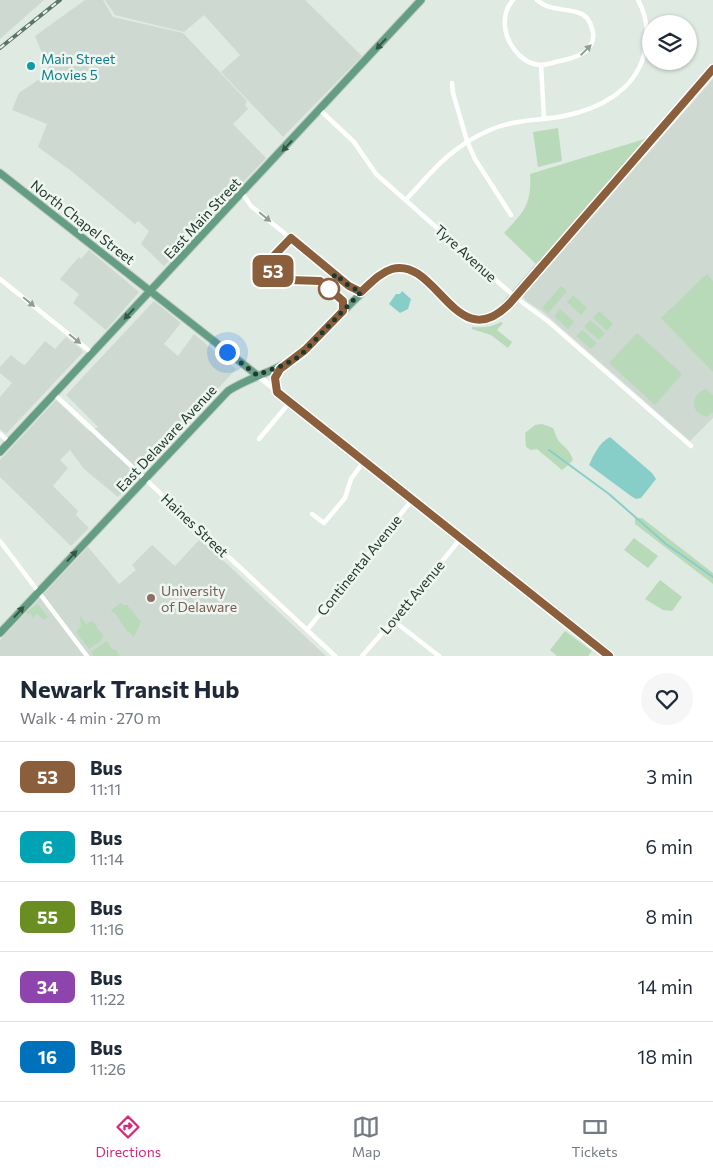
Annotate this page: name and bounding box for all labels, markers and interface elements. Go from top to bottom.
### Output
map controls [642,15,697,70]
button: layers [642,15,697,70]
one-way arrow [375,38,387,50]
one-way arrow [579,44,591,56]
place label: Main Street Movies 5 [41,50,116,83]
marker: Main Street Movies 5 [25,60,37,72]
one-way arrow [281,139,293,151]
street label: East Main Street [160,174,244,262]
street label: North Chapel Street [28,176,139,268]
one-way arrow [258,211,271,222]
street label: Tyre Avenue [432,221,500,285]
line badge: 53 [250,255,296,287]
text: 53 [263,260,283,282]
unlabelled marker [318,278,340,300]
one-way arrow [22,297,36,307]
one-way arrow [123,308,135,320]
one-way arrow [69,334,82,345]
your location [215,340,240,365]
street label: East Delaware Avenue [112,381,220,495]
street label: Haines Street [158,490,232,561]
street label: Continental Avenue [313,511,405,619]
one-way arrow [66,551,78,563]
street label: Lovett Avenue [376,557,448,637]
place label: University of Delaware [161,582,237,615]
marker: University of Delaware [145,592,157,604]
one-way arrow [13,607,25,619]
button: heart [641,673,693,725]
text: Newark Transit Hub [20,674,240,703]
text: Walk · 4 min · 270 m [20,708,161,727]
text: Bus [90,756,122,779]
text: 3 min [646,765,693,788]
text: 53 [37,766,58,788]
text: 11:11 [90,779,121,798]
text: Bus [90,826,122,849]
text: 6 min [645,835,693,858]
text: 6 [42,836,53,858]
text: 11:14 [90,849,124,868]
text: Bus [90,896,122,919]
text: 8 min [645,905,693,928]
text: 55 [37,906,58,928]
text: 11:16 [90,919,124,938]
text: Bus [90,966,122,989]
text: 14 min [637,975,693,998]
text: 34 [37,976,58,998]
text: 11:22 [90,989,125,1008]
text: Bus [90,1036,122,1059]
text: 18 min [637,1045,693,1068]
text: 16 [38,1046,57,1068]
text: 11:26 [90,1059,126,1078]
tab: Directions [95,1113,161,1160]
tab: Map [352,1113,381,1160]
tab: Tickets [571,1113,618,1160]

